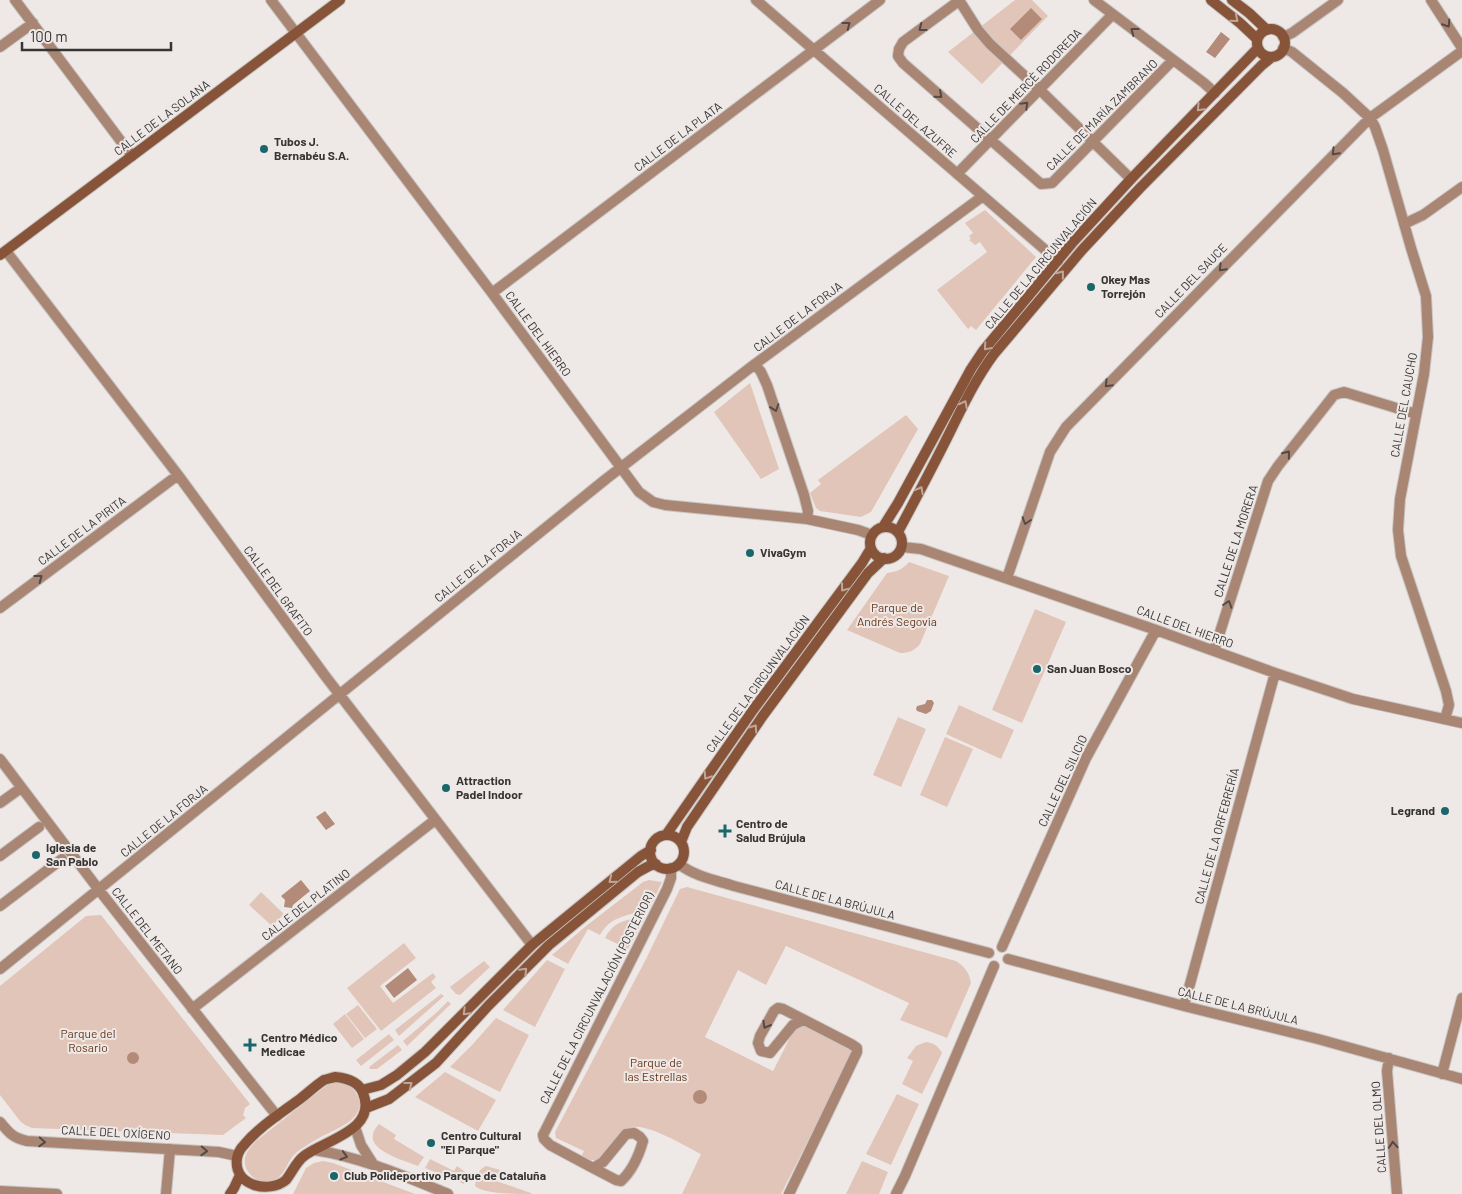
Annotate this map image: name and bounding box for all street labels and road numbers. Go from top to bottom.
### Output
street label: CALLE DE MERCÈ RODOREDA [967,25,1084,145]
street label: CALLE DE MARÍA ZAMBRANO [1043,56,1160,173]
street label: CALLE DE LA SOLANA [111,77,212,158]
street label: CALLE DEL AZUFRE [871,80,960,160]
street label: CALLE DE LA PLATA [631,99,724,174]
street label: CALLE DE LA CIRCUNVALACIÓN [981,195,1099,332]
street label: CALLE DEL SAUCE [1151,240,1229,320]
street label: CALLE DE LA FORJA [750,278,845,354]
street label: CALLE DEL HIERRO [503,288,574,379]
street label: CALLE DEL CAUCHO [1387,351,1419,458]
street label: CALLE DE LA MORERA [1210,483,1260,599]
street label: CALLE DE LA PIRITA [35,493,128,568]
street label: CALLE DE LA FORJA [431,526,524,605]
street label: CALLE DEL GRAFITO [241,543,316,638]
street label: CALLE DEL HIERRO [1135,602,1236,650]
street label: CALLE DE LA CIRCUNVALACIÓN [703,612,812,755]
street label: CALLE DEL SILICIO [1035,732,1089,829]
street label: CALLE DE LA ORFEBRERÍA [1191,766,1241,905]
street label: CALLE DE LA FORJA [117,781,210,860]
street label: CALLE DEL PLATINO [258,865,352,943]
street label: CALLE DE LA BRÚJULA [774,876,897,922]
street label: CALLE DEL METANO [109,884,186,977]
street label: CALLE DE LA CIRCUNVALACIÓN (POSTERIOR) [536,889,656,1106]
street label: CALLE DE LA BRÚJULA [1176,983,1300,1027]
street label: CALLE DEL OLMO [1368,1081,1388,1173]
street label: CALLE DEL OXÍGENO [61,1122,171,1142]

